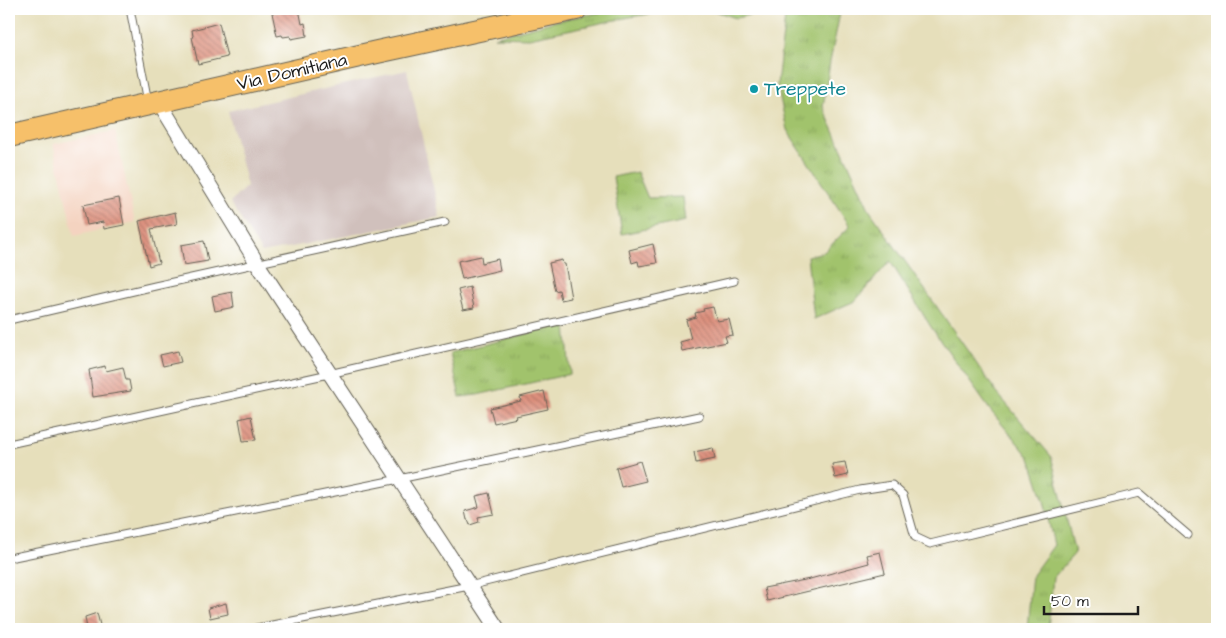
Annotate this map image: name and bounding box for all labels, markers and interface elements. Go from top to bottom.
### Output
street label: Via Domitiana [234,46,350,98]
place label: Treppete [764,76,846,103]
marker: Treppete [748,83,760,95]
scale bar [1044,583,1137,615]
text: 50 m [1051,591,1089,612]

